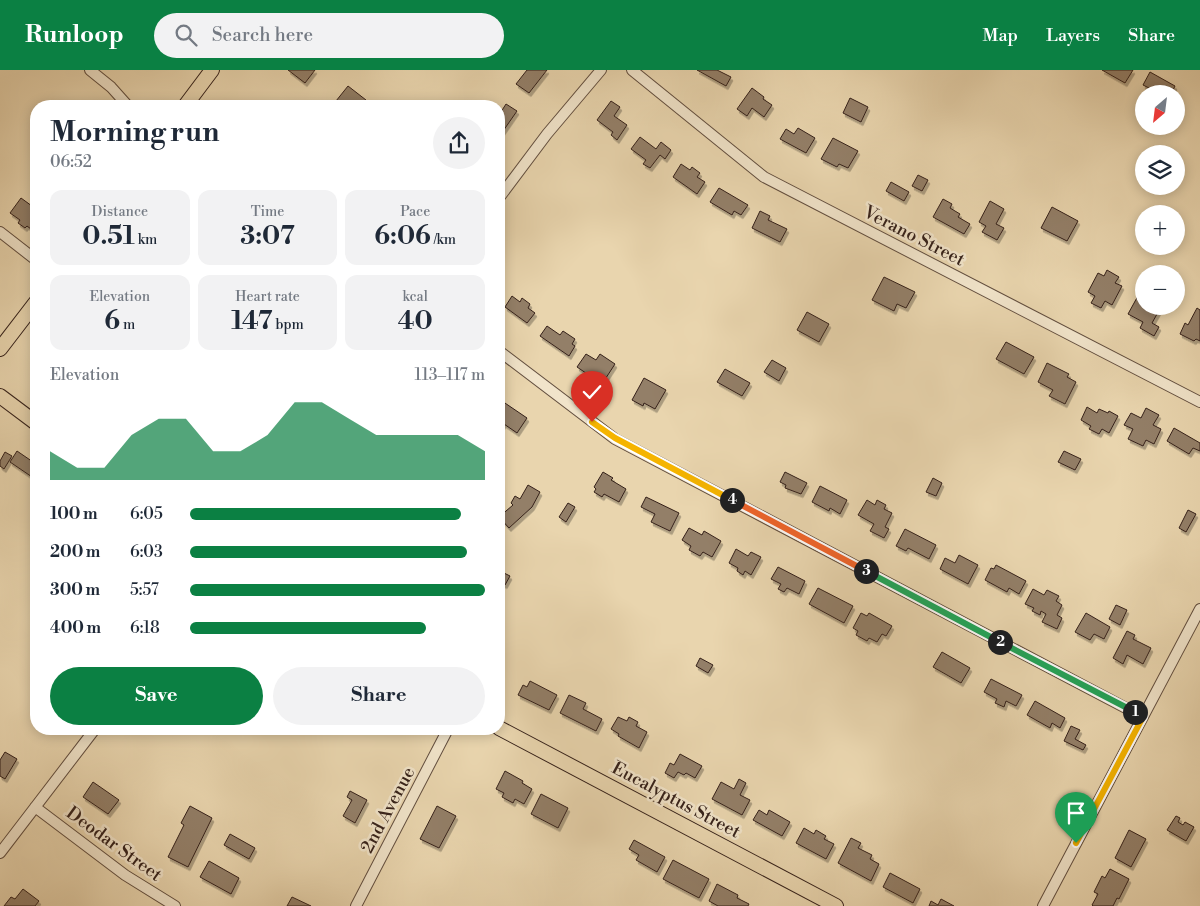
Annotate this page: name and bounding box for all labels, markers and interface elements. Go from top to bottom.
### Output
search box [154,13,504,58]
text: Runloop [25,20,124,50]
icon: search [172,21,200,49]
text: Search here [212,23,313,47]
text: Map [983,24,1018,47]
text: Layers [1046,24,1100,47]
text: Share [1128,24,1175,47]
north arrow [1135,85,1185,135]
map controls [1135,85,1185,315]
text: Morning run [50,115,219,150]
button: share [433,117,485,169]
button: layers [1135,145,1185,195]
text: 06:52 [50,152,92,172]
street label: Verano Street [859,200,969,272]
text: Distance [92,203,148,221]
text: Time [251,203,284,221]
text: Pace [400,203,430,221]
button: + [1135,205,1185,255]
text: 0.51 [82,221,135,252]
text: 3:07 [240,221,295,252]
text: 6:06 [374,221,431,252]
text: km [135,231,157,249]
text: /km [431,231,456,249]
button: − [1135,265,1185,315]
text: Elevation [90,288,150,306]
text: Heart rate [235,288,300,306]
text: kcal [402,288,428,306]
text: 6 [104,306,120,337]
text: 147 [231,306,273,337]
text: 40 [398,306,433,337]
text: m [120,316,135,334]
text: bpm [273,316,304,334]
text: Elevation [50,365,119,385]
text: 113–117 m [414,365,485,385]
pin [571,371,613,422]
icon: check [578,378,606,406]
pin: 4 [720,488,744,512]
text: 4 [728,491,737,509]
text: 100 m [50,504,98,524]
text: 6:05 [130,504,163,524]
text: 200 m [50,542,100,562]
text: 6:03 [130,542,163,562]
pin: 3 [854,558,878,584]
text: 3 [862,562,871,580]
text: 300 m [50,580,100,600]
text: 5:57 [130,580,159,600]
text: 400 m [50,618,101,638]
text: 6:18 [130,618,160,638]
pin: 2 [988,630,1012,654]
text: 2 [996,633,1005,651]
button: Save [50,667,263,725]
button: Share [273,667,485,725]
pin: 1 [1122,700,1148,724]
text: 1 [1132,703,1139,721]
street label: Eucalyptus Street [608,756,745,844]
street label: 2nd Avenue [356,763,420,857]
pin [1055,792,1097,843]
icon: arrive [1062,799,1090,827]
street label: Deodar Street [62,802,167,887]

